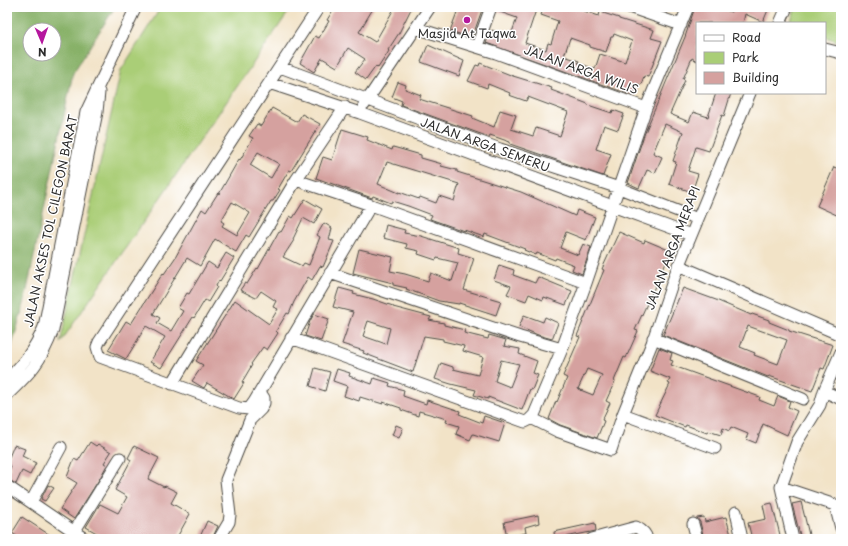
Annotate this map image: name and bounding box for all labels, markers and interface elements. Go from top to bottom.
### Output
marker: Masjid At Taqwa [462,15,472,25]
north arrow [22,22,62,62]
legend [696,22,826,94]
place label: Masjid At Taqwa [418,24,517,42]
text: Road [732,28,761,46]
street label: JALAN ARGA WILIS [522,40,641,98]
text: N [37,44,47,61]
text: Park [732,48,759,66]
text: Building [732,68,779,86]
street label: JALAN AKSES TOL CILEGON BARAT [19,112,82,329]
street label: JALAN ARGA SEMERU [418,112,552,176]
street label: JALAN ARGA MERAPI [640,183,704,312]

